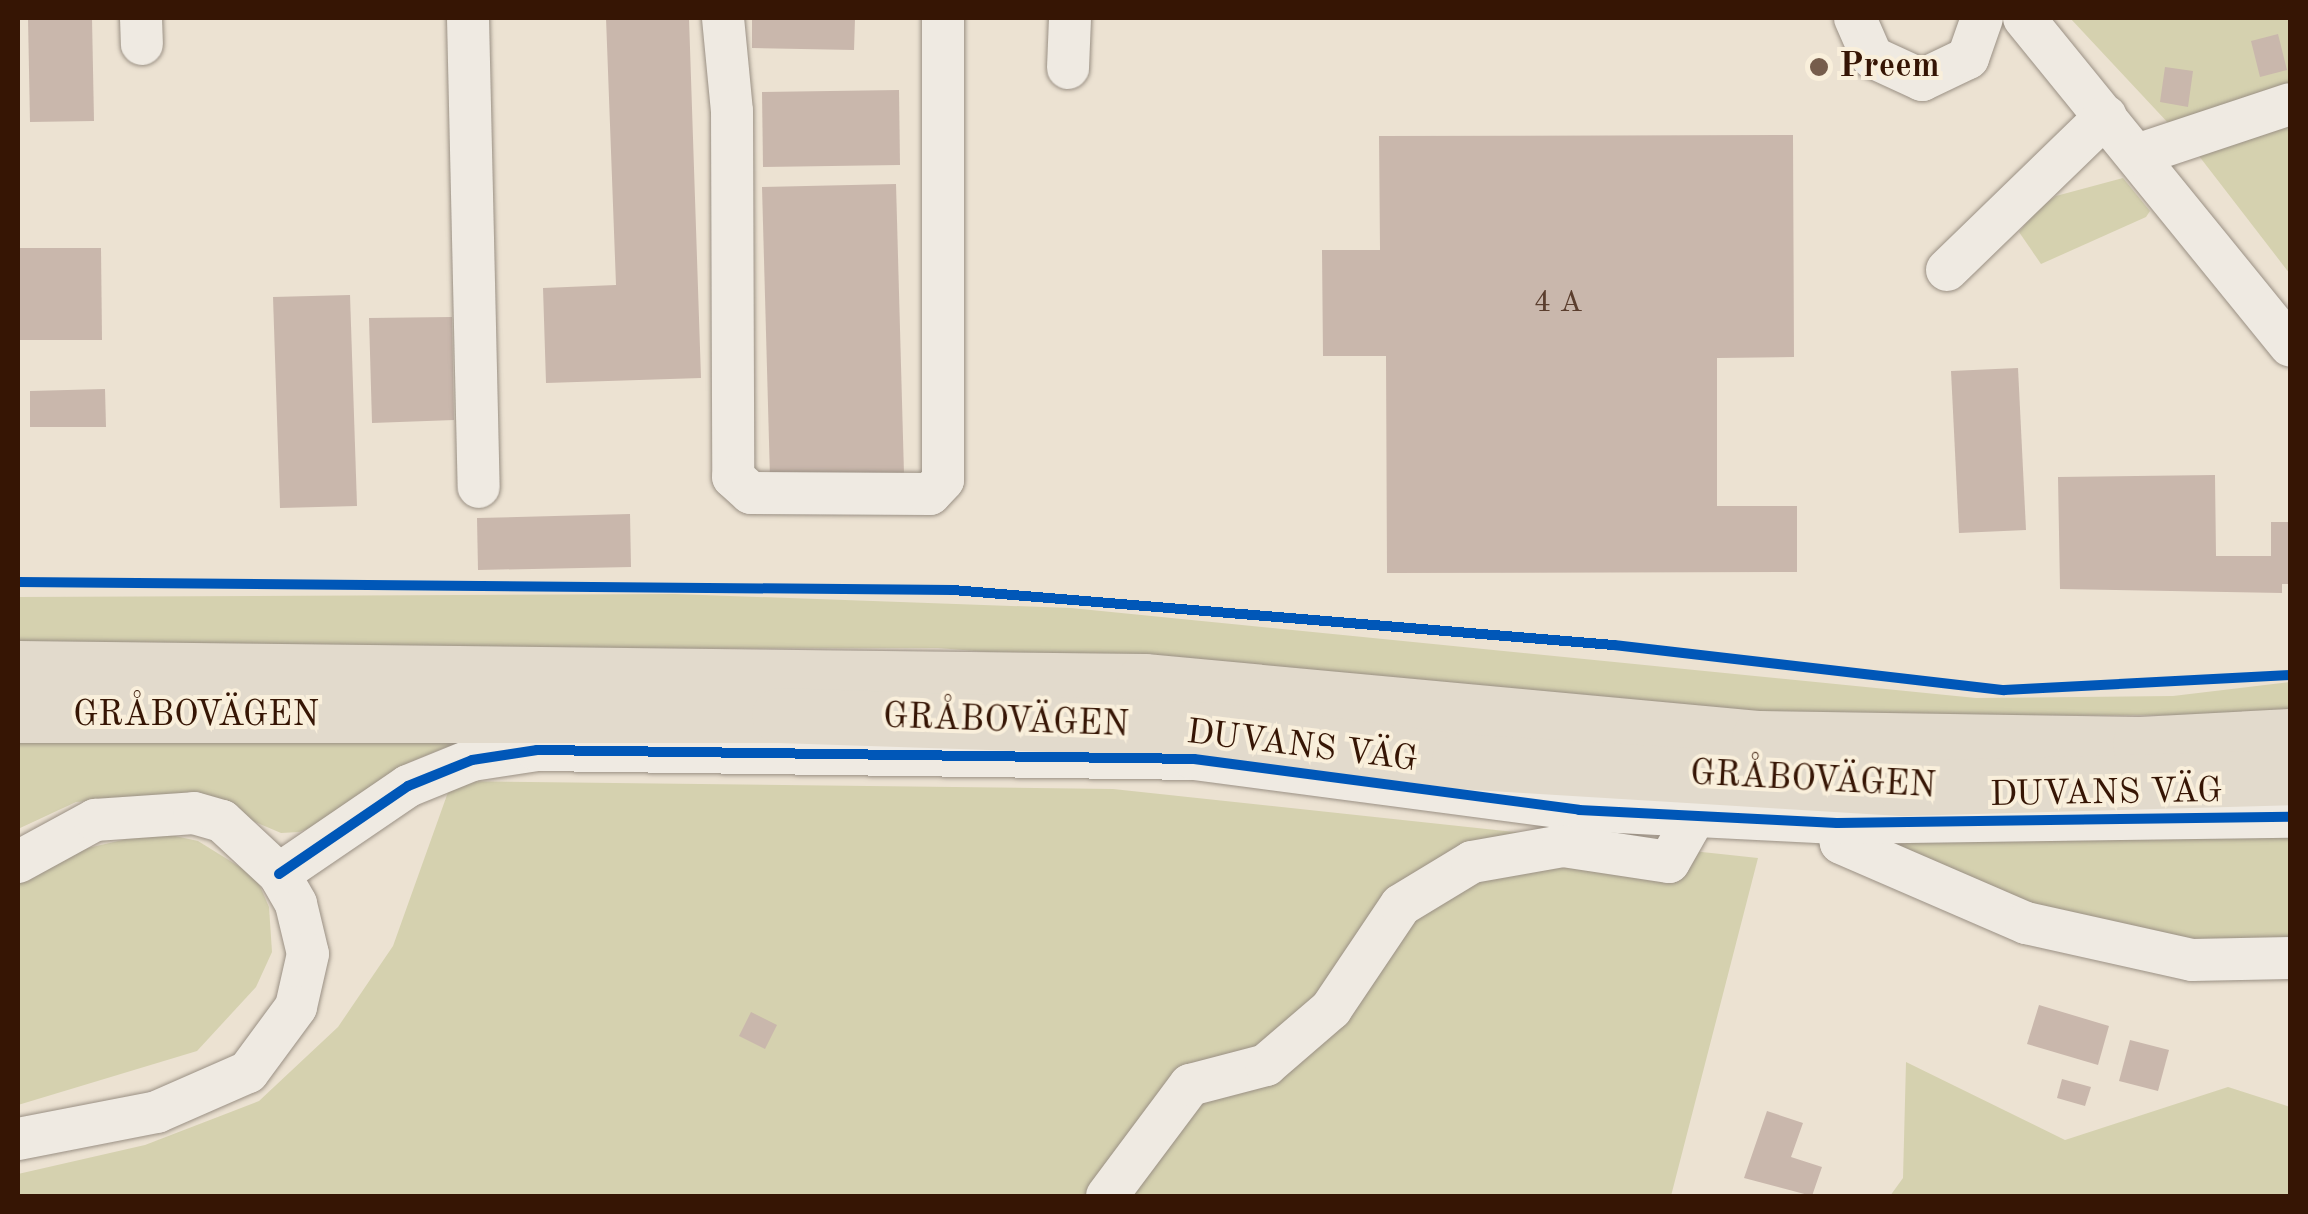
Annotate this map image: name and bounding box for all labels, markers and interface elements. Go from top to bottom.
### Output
place label: Preem [1839,46,1940,88]
marker: Preem [1808,56,1830,78]
house number: 4 A [1534,285,1582,321]
street label: GRÅBOVÄGEN [73,695,319,737]
street label: GRÅBOVÄGEN [882,697,1130,747]
street label: DUVANS VÄG [1184,712,1420,782]
street label: GRÅBOVÄGEN [1689,754,1937,808]
street label: DUVANS VÄG [1989,771,2223,817]

